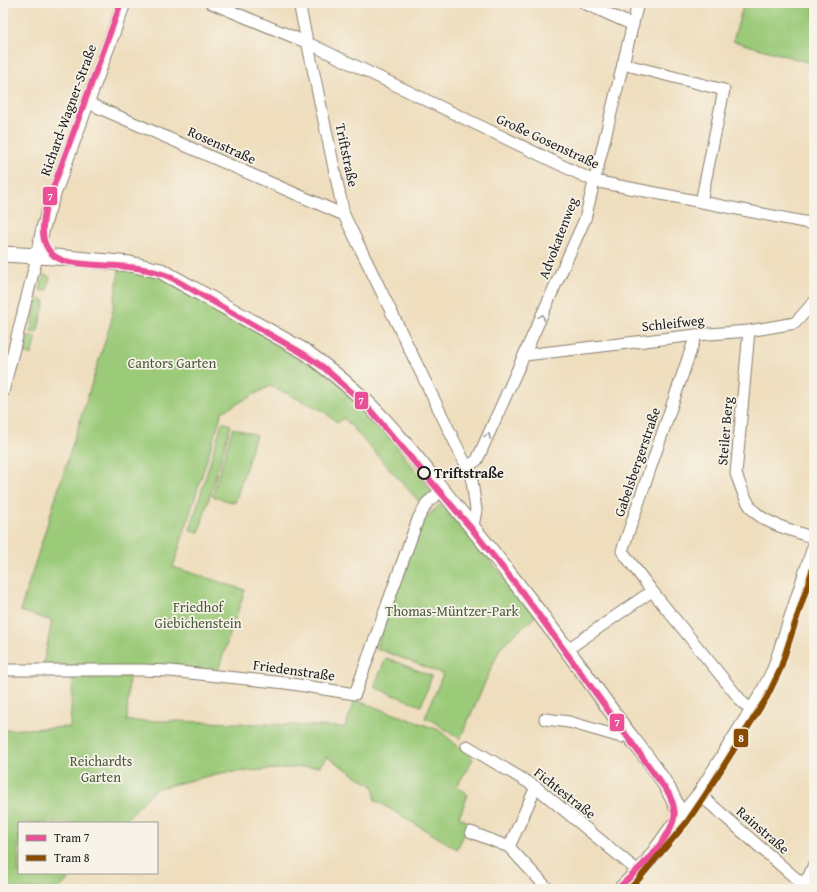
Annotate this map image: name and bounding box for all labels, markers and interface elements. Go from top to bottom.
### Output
street label: Richard-Wagner-Straße [35,41,101,179]
street label: Große Gosenstraße [493,108,603,174]
street label: Rosenstraße [185,121,260,169]
street label: Triftstraße [331,121,364,189]
line badge: 7 [42,186,58,206]
text: 7 [47,188,53,204]
street label: Advokatenweg [533,194,583,282]
street label: Schleifweg [641,310,705,336]
one-way arrow [537,314,545,321]
park label: Cantors Garten [128,353,216,373]
line badge: 7 [354,391,369,410]
text: 7 [358,392,364,408]
street label: Steiler Berg [712,396,738,466]
street label: Gabelsbergerstraße [609,404,665,519]
one-way arrow [483,432,491,440]
place label: Triftstraße [434,463,504,483]
marker: Triftstraße [417,466,431,480]
park label: Friedhof Giebichenstein [154,597,242,633]
park label: Thomas-Müntzer-Park [385,601,520,621]
street label: Friedenstraße [252,654,337,686]
line badge: 7 [609,713,625,732]
text: 7 [614,714,620,730]
line badge: 8 [733,728,749,748]
text: 8 [738,730,744,746]
park label: Reichardts Garten [70,751,132,787]
street label: Fichtestraße [530,762,601,824]
street label: Rainstraße [732,801,794,859]
legend [18,822,158,874]
text: Tram 7 [54,829,90,846]
text: Tram 8 [54,849,90,866]

